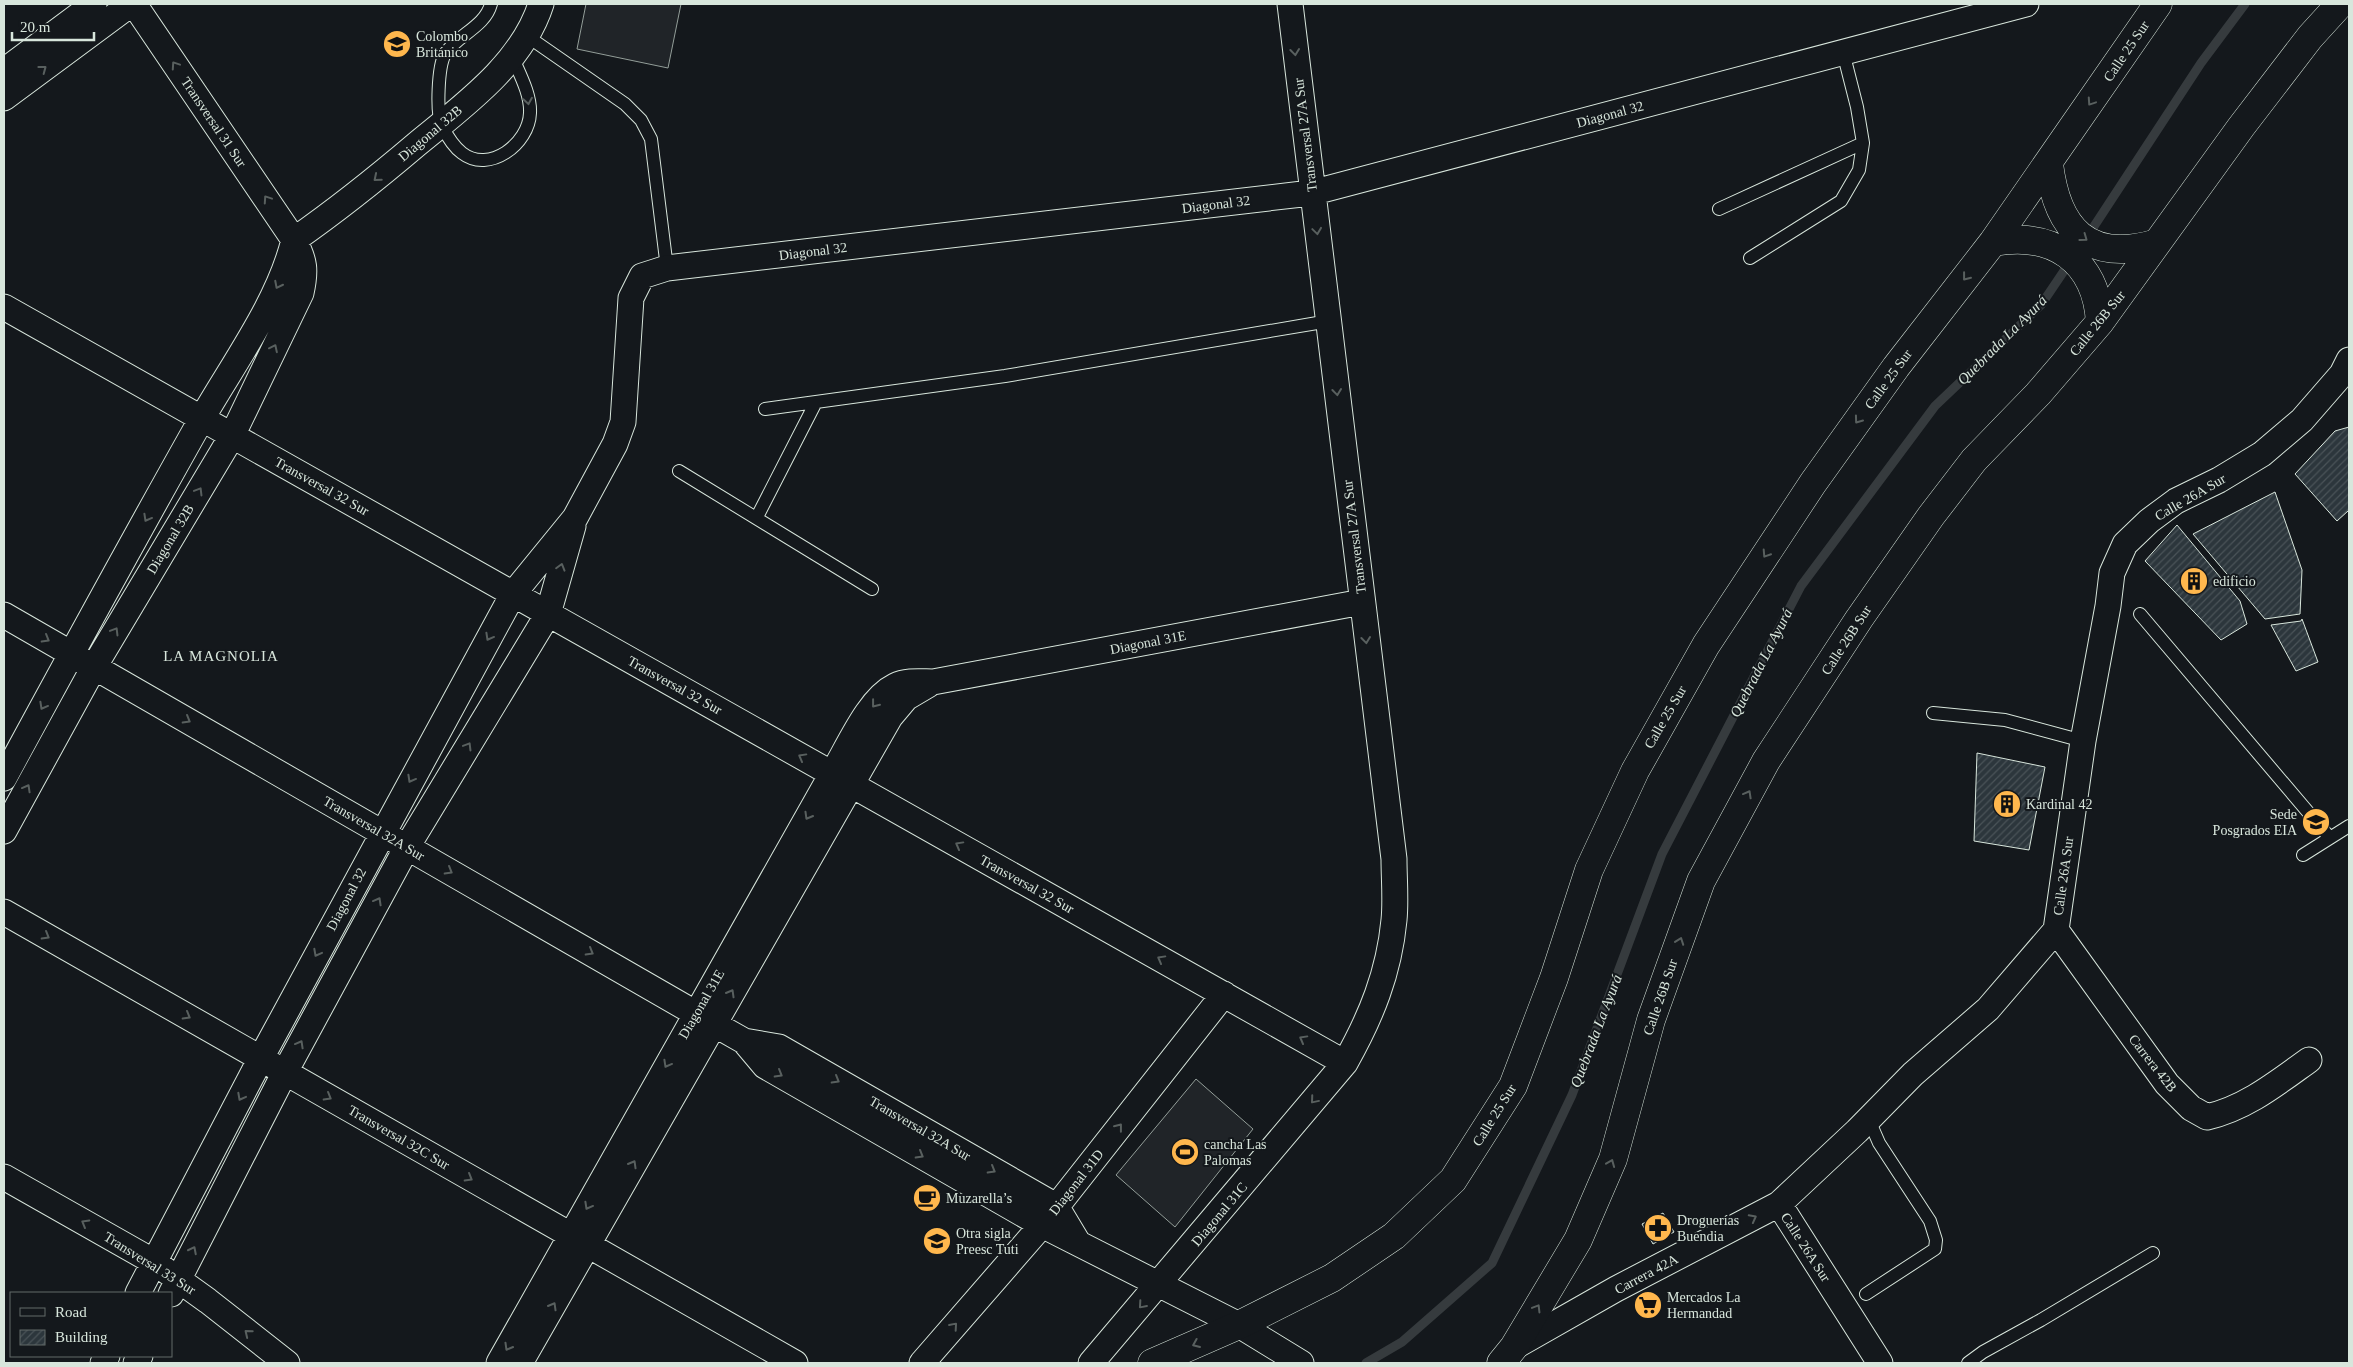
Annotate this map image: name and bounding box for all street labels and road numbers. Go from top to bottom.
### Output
street label: Calle 25 Sur [2101,18,2152,84]
street label: Transversal 31 Sur [178,74,249,170]
street label: Transversal 27A Sur [1291,77,1320,193]
street label: Diagonal 32 [1575,98,1645,131]
street label: Diagonal 32B [396,103,465,164]
street label: Diagonal 32 [1181,193,1251,216]
street label: Diagonal 32 [778,240,848,263]
street label: Calle 26B Sur [2067,288,2128,359]
street label: Calle 25 Sur [1862,346,1915,412]
street label: Transversal 32 Sur [272,454,372,519]
street label: Calle 26A Sur [2152,471,2229,524]
street label: Transversal 27A Sur [1340,479,1369,595]
street label: Diagonal 32B [144,502,197,577]
street label: Calle 26B Sur [1819,603,1874,678]
street label: Diagonal 31E [1109,628,1188,657]
street label: Transversal 32 Sur [625,653,725,718]
street label: Calle 25 Sur [1641,683,1690,751]
street label: Transversal 32A Sur [320,793,427,864]
street label: Calle 26A Sur [2051,835,2076,916]
street label: Transversal 32 Sur [977,852,1077,917]
street label: Diagonal 32 [324,865,369,933]
street label: Calle 26B Sur [1640,957,1681,1037]
street label: Diagonal 31E [676,967,727,1042]
street label: Carrera 42B [2126,1032,2180,1095]
street label: Calle 25 Sur [1470,1081,1520,1149]
street label: Transversal 32A Sur [866,1093,973,1164]
street label: Transversal 32C Sur [345,1102,452,1173]
street label: Diagonal 31D [1046,1147,1107,1218]
street label: Diagonal 31C [1189,1180,1250,1249]
street label: Calle 26A Sur [1778,1210,1834,1285]
street label: Transversal 33 Sur [101,1229,199,1298]
street label: Carrera 42A [1612,1251,1681,1297]

